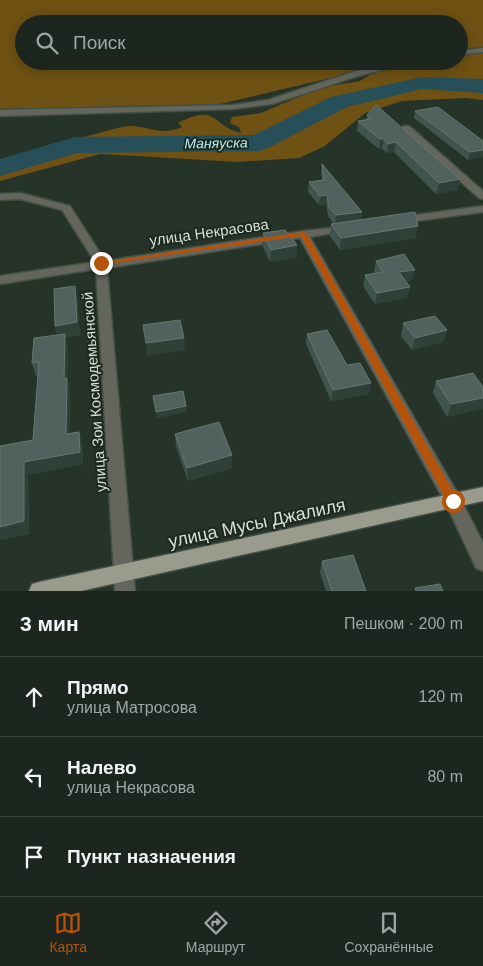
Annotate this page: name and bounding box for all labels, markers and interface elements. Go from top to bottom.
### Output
search box [15,15,468,70]
icon: search [33,29,61,57]
text: Поиск [73,32,126,53]
water label: Маняуска [184,134,248,152]
street label: улица Некрасова [148,215,270,249]
route end [90,252,113,275]
street label: улица Зои Космодемьянской [79,291,109,493]
route start [442,490,465,513]
street label: улица Мусы Джалиля [167,494,347,552]
text: 3 мин [20,612,79,635]
text: Пешком · 200 m [344,615,463,632]
text: Прямо [67,677,129,698]
icon: ahead [20,683,48,711]
text: 120 m [419,688,463,705]
text: улица Матросова [67,699,197,716]
text: Налево [67,757,137,778]
icon: left [20,763,48,791]
text: 80 m [427,768,463,785]
text: улица Некрасова [67,779,195,796]
icon: arrive [20,843,48,871]
text: Пункт назначения [67,846,236,867]
tab: Карта [49,909,87,955]
tab: Маршрут [186,909,246,955]
tab: Сохранённые [344,909,434,955]

